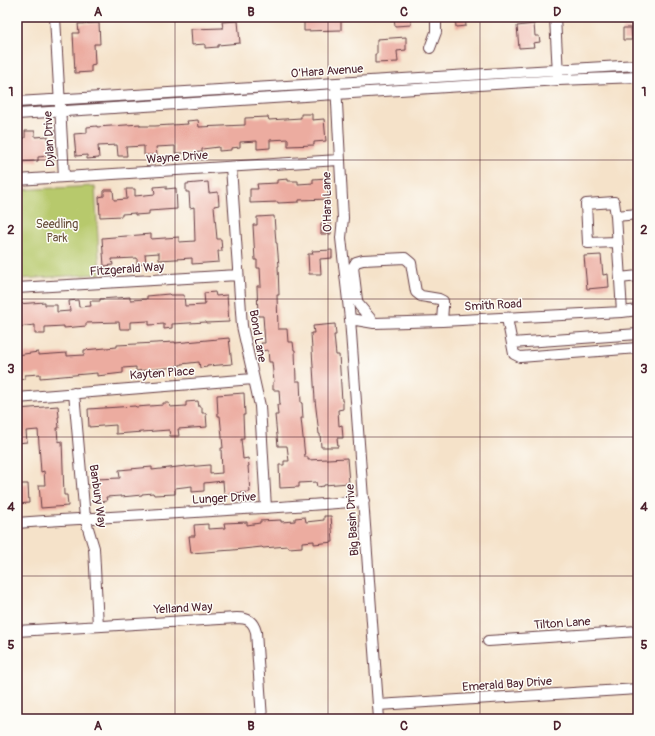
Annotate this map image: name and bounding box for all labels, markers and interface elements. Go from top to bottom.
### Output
text: A [94,4,103,20]
text: B [247,4,255,20]
text: C [400,4,408,20]
text: D [553,4,561,20]
street label: O'Hara Avenue [290,61,364,82]
text: 1 [8,84,14,100]
text: 1 [641,84,647,100]
street label: Dylan Drive [41,111,58,167]
street label: Wayne Drive [146,148,209,167]
street label: O'Hara Lane [319,172,336,232]
park label: Seedling Park [36,217,78,246]
text: 2 [7,222,15,238]
text: 2 [640,222,648,238]
street label: Fitzgerald Way [89,259,165,280]
street label: Smith Road [464,296,522,314]
street label: Bond Lane [246,309,270,364]
text: 3 [7,361,15,377]
text: 3 [640,361,648,377]
street label: Kayten Place [129,364,195,383]
street label: Banbury Way [86,463,109,529]
street label: Big Basin Drive [342,483,363,557]
street label: Lunger Drive [192,489,256,508]
text: 4 [7,499,15,515]
text: 4 [640,499,648,515]
street label: Yelland Way [152,599,213,618]
street label: Tilton Lane [533,614,591,633]
text: 5 [7,637,15,653]
text: 5 [640,637,648,653]
street label: Emerald Bay Drive [462,674,552,695]
text: A [94,718,103,734]
text: B [247,718,255,734]
text: C [400,718,408,734]
text: D [553,718,561,734]

